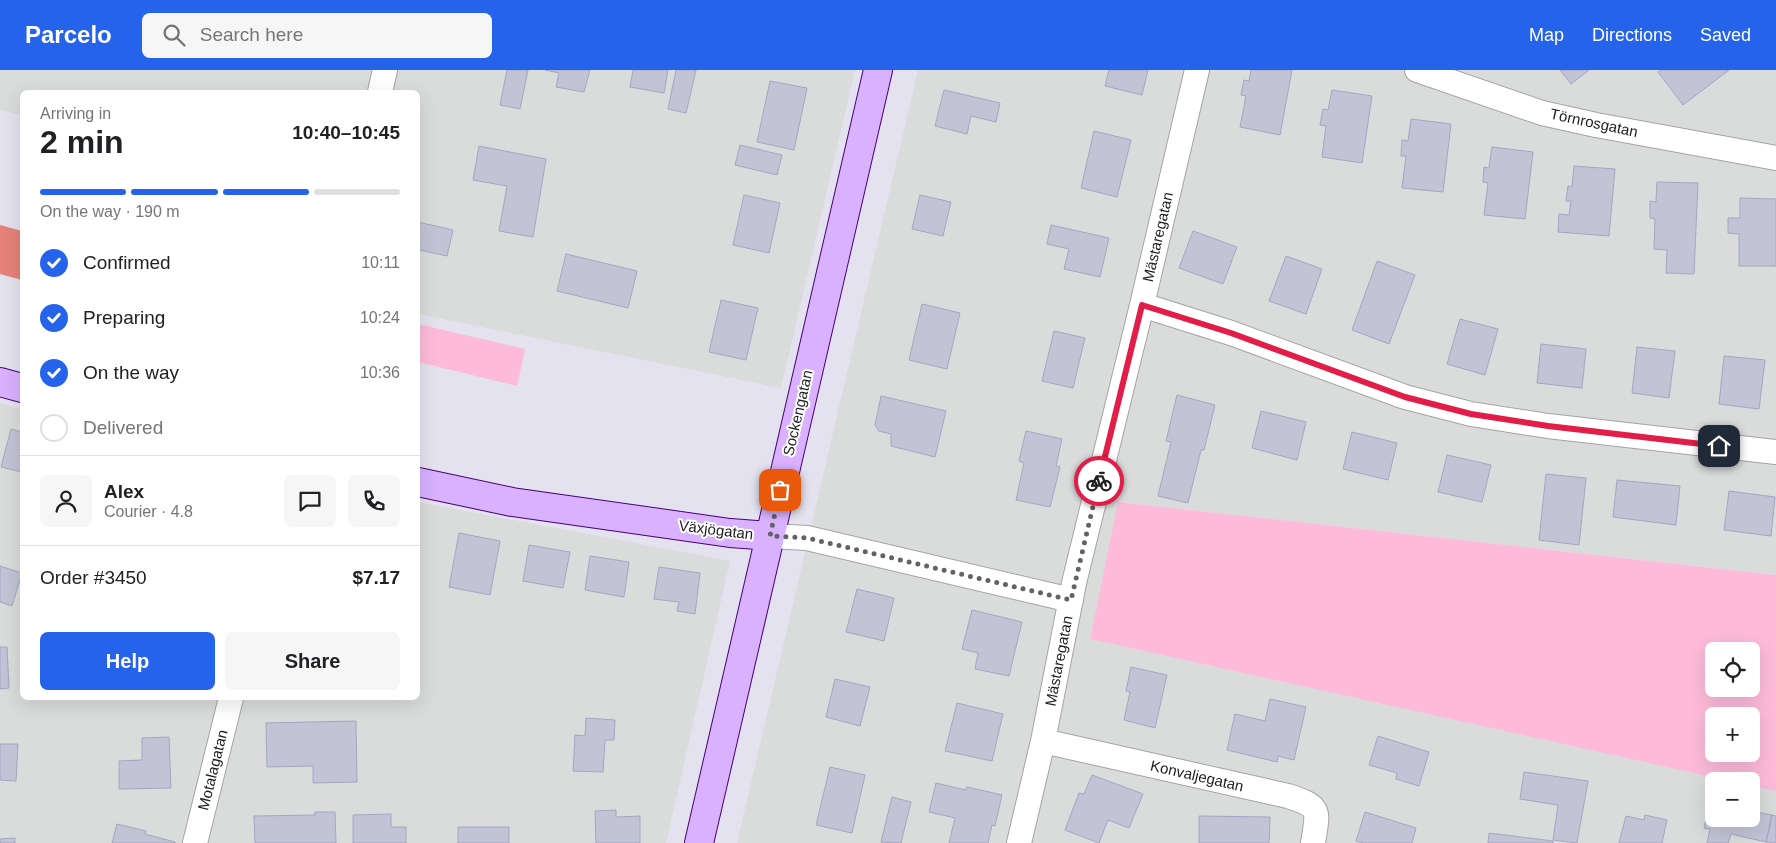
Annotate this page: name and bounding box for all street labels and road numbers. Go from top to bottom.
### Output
street label: Törnrosgatan [1549,105,1640,140]
street label: Mästaregatan [1139,190,1176,283]
street label: Sockengatan [779,368,816,457]
street label: Växjögatan [678,516,754,543]
street label: Mästaregatan [1041,614,1076,708]
street label: Motalagatan [194,728,231,812]
street label: Konvaljegatan [1149,757,1245,794]

